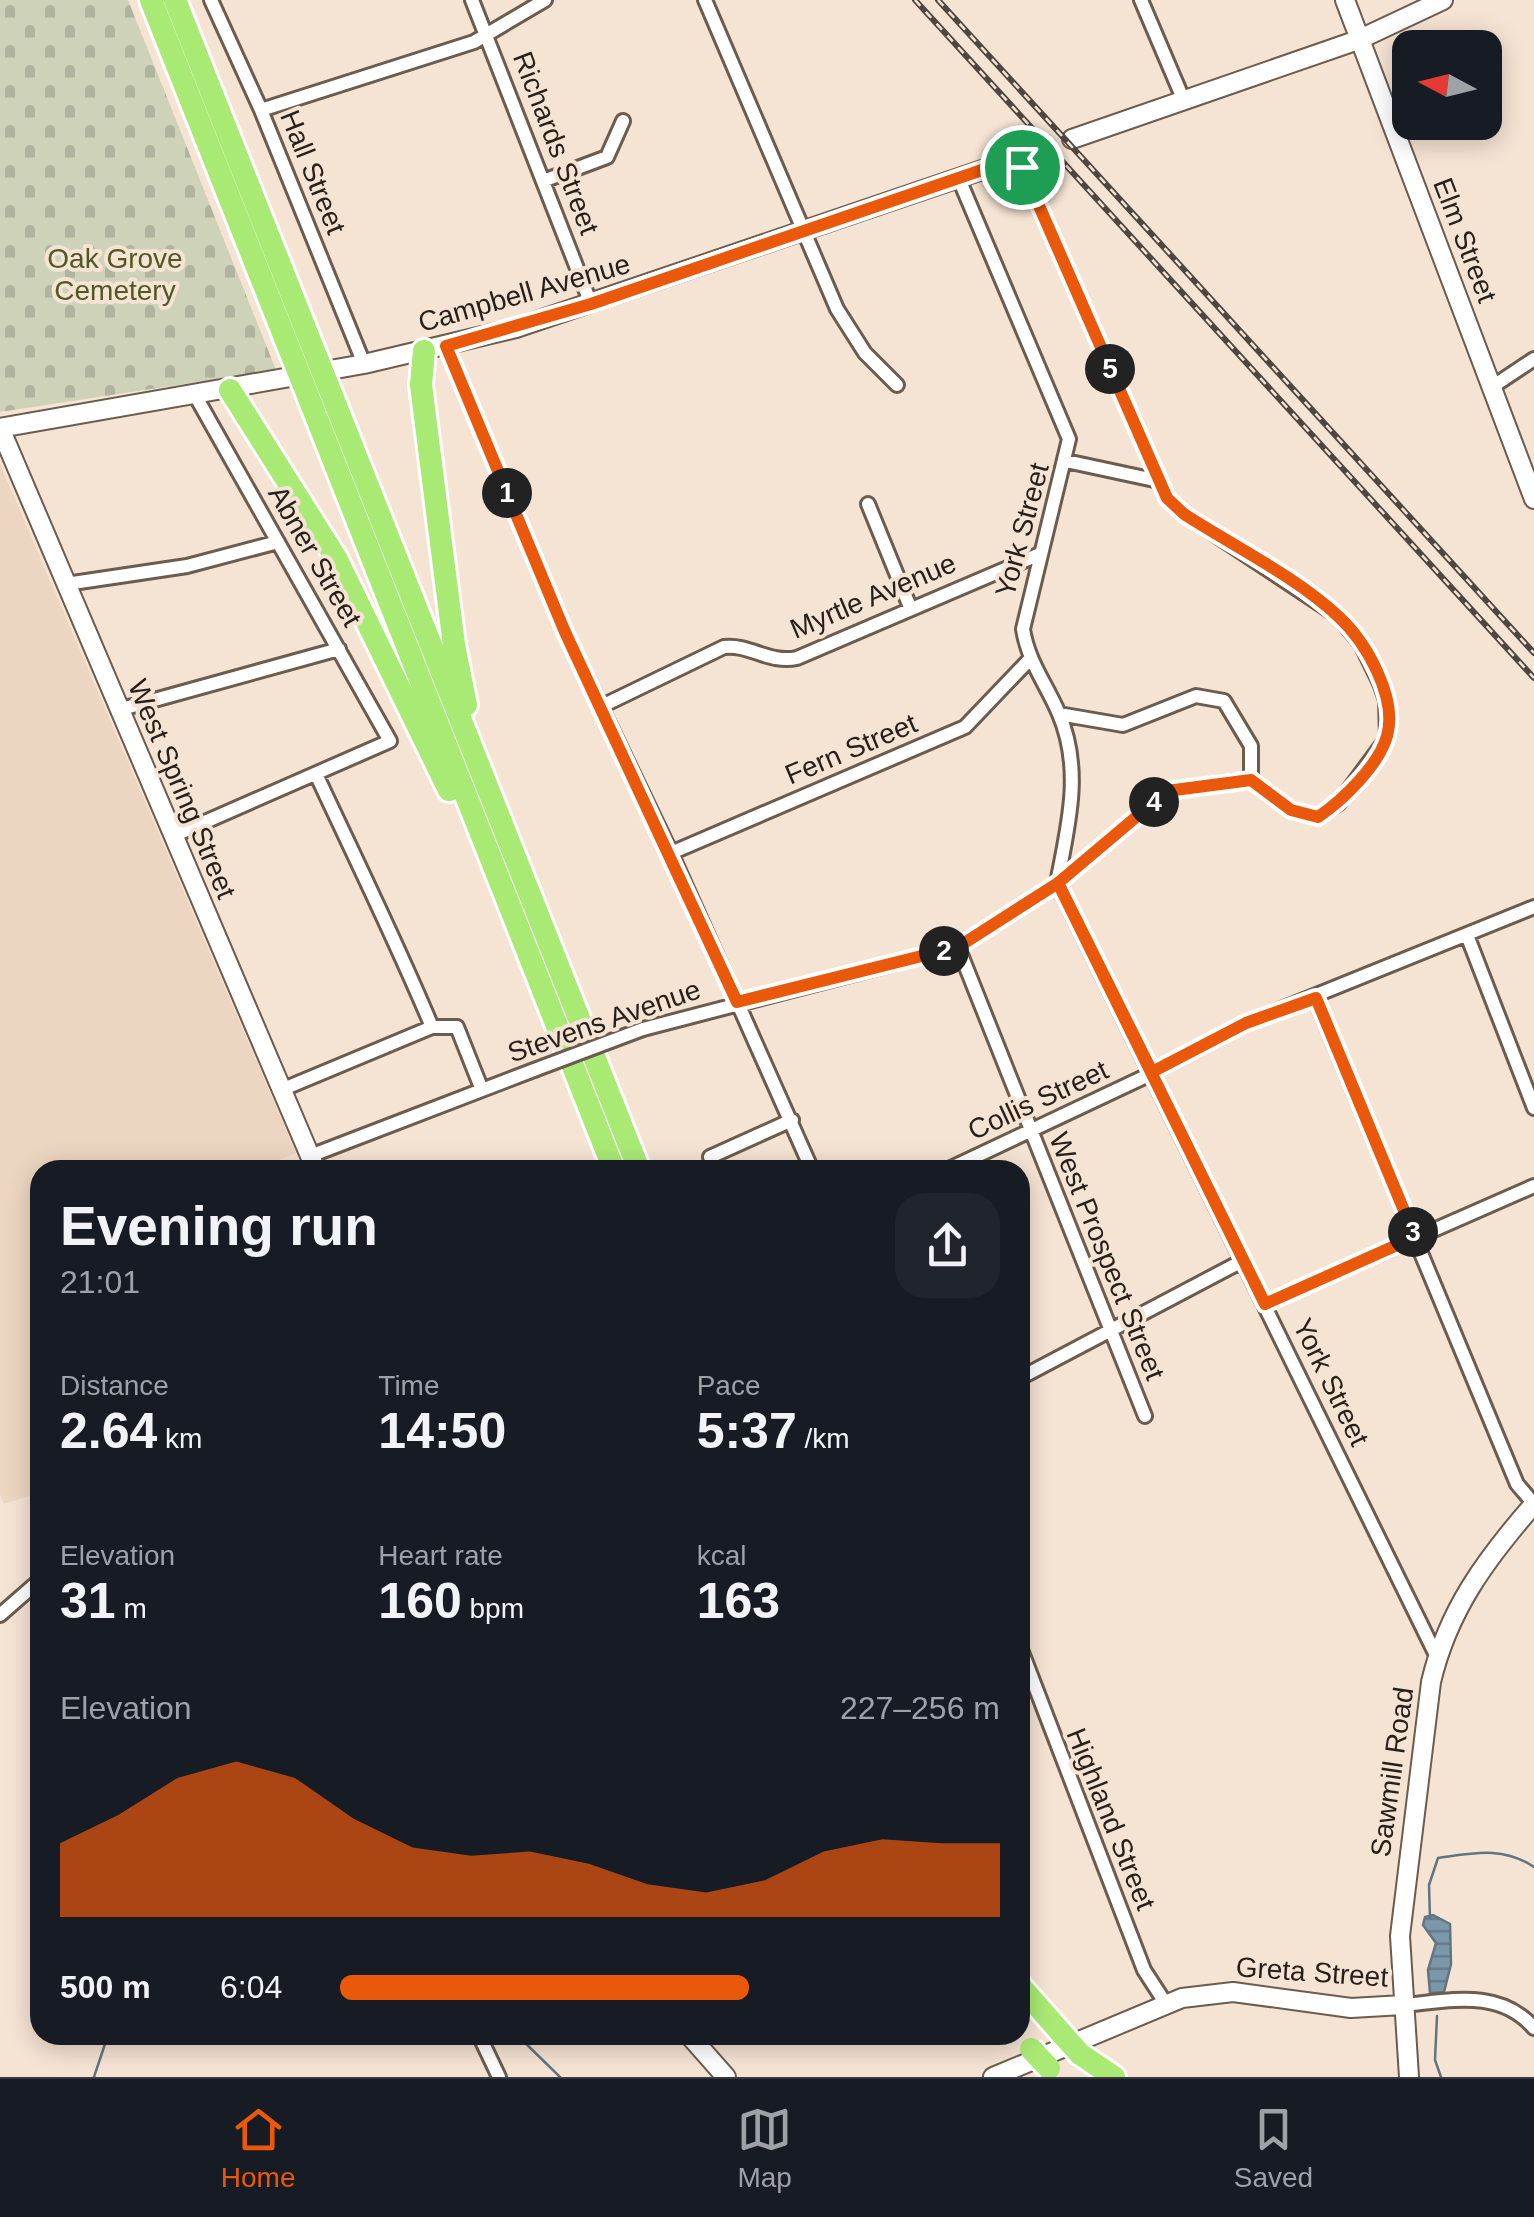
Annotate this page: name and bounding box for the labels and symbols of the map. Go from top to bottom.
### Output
north arrow [1392,30,1502,140]
street label: Richards Street [507,47,605,239]
street label: Hall Street [274,106,352,239]
pin [980,125,1065,210]
street label: Elm Street [1427,173,1503,307]
park label: Oak Grove Cemetery [47,243,183,306]
street label: Campbell Avenue [414,248,634,338]
pin: 5 [1085,344,1135,394]
street label: York Street [989,459,1055,600]
pin: 1 [482,468,532,518]
street label: Abner Street [262,480,368,632]
street label: Myrtle Avenue [786,547,960,645]
street label: West Spring Street [122,675,242,903]
street label: Fern Street [780,707,922,791]
pin: 4 [1129,777,1179,827]
pin: 2 [919,926,969,976]
street label: Stevens Avenue [504,973,704,1069]
street label: Collis Street [963,1054,1113,1146]
street label: West Prospect Street [1043,1128,1171,1384]
pin: 3 [1388,1207,1438,1257]
street label: York Street [1287,1313,1375,1451]
street label: Sawmill Road [1365,1685,1419,1859]
street label: Highland Street [1060,1724,1162,1914]
street label: Greta Street [1235,1951,1389,1993]

